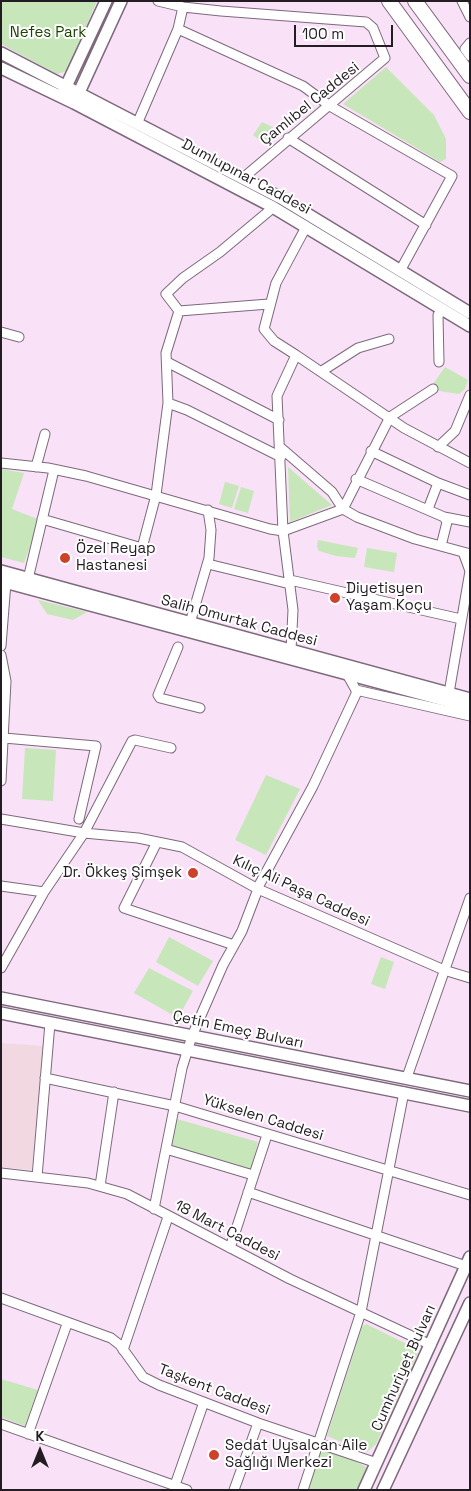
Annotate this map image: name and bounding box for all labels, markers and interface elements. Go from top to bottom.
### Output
scale bar [296,15,395,47]
park label: Nefes Park [10,24,86,42]
text: 100 m [302,24,344,43]
street label: Çamlıbel Caddesi [257,58,363,150]
street label: Dumlupınar Caddesi [178,135,314,219]
place label: Özel Reyap Hastanesi [76,540,156,575]
marker: Özel Reyap Hastanesi [58,551,72,565]
place label: Diyetisyen Yaşam Koçu [346,580,432,615]
street label: Salih Omurtak Caddesi [159,591,319,651]
marker: Diyetisyen Yaşam Koçu [328,591,342,605]
street label: Kılıç Ali Paşa Caddesi [230,851,372,931]
place label: Dr. Ökkeş Şimşek [63,864,182,882]
marker: Dr. Ökkeş Şimşek [186,866,200,880]
street label: Çetin Emeç Bulvarı [171,1007,305,1053]
street label: Yükselen Caddesi [200,1091,326,1145]
street label: 18 Mart Caddesi [172,1197,282,1265]
street label: Cumhuriyet Bulvarı [368,1302,440,1434]
street label: Taşkent Caddesi [156,1360,272,1420]
north arrow [15,1426,65,1476]
text: K [36,1427,44,1445]
place label: Sedat Uysalcan Aile Sağlığı Merkezi [225,1437,367,1472]
marker: Sedat Uysalcan Aile Sağlığı Merkezi [207,1448,221,1462]

